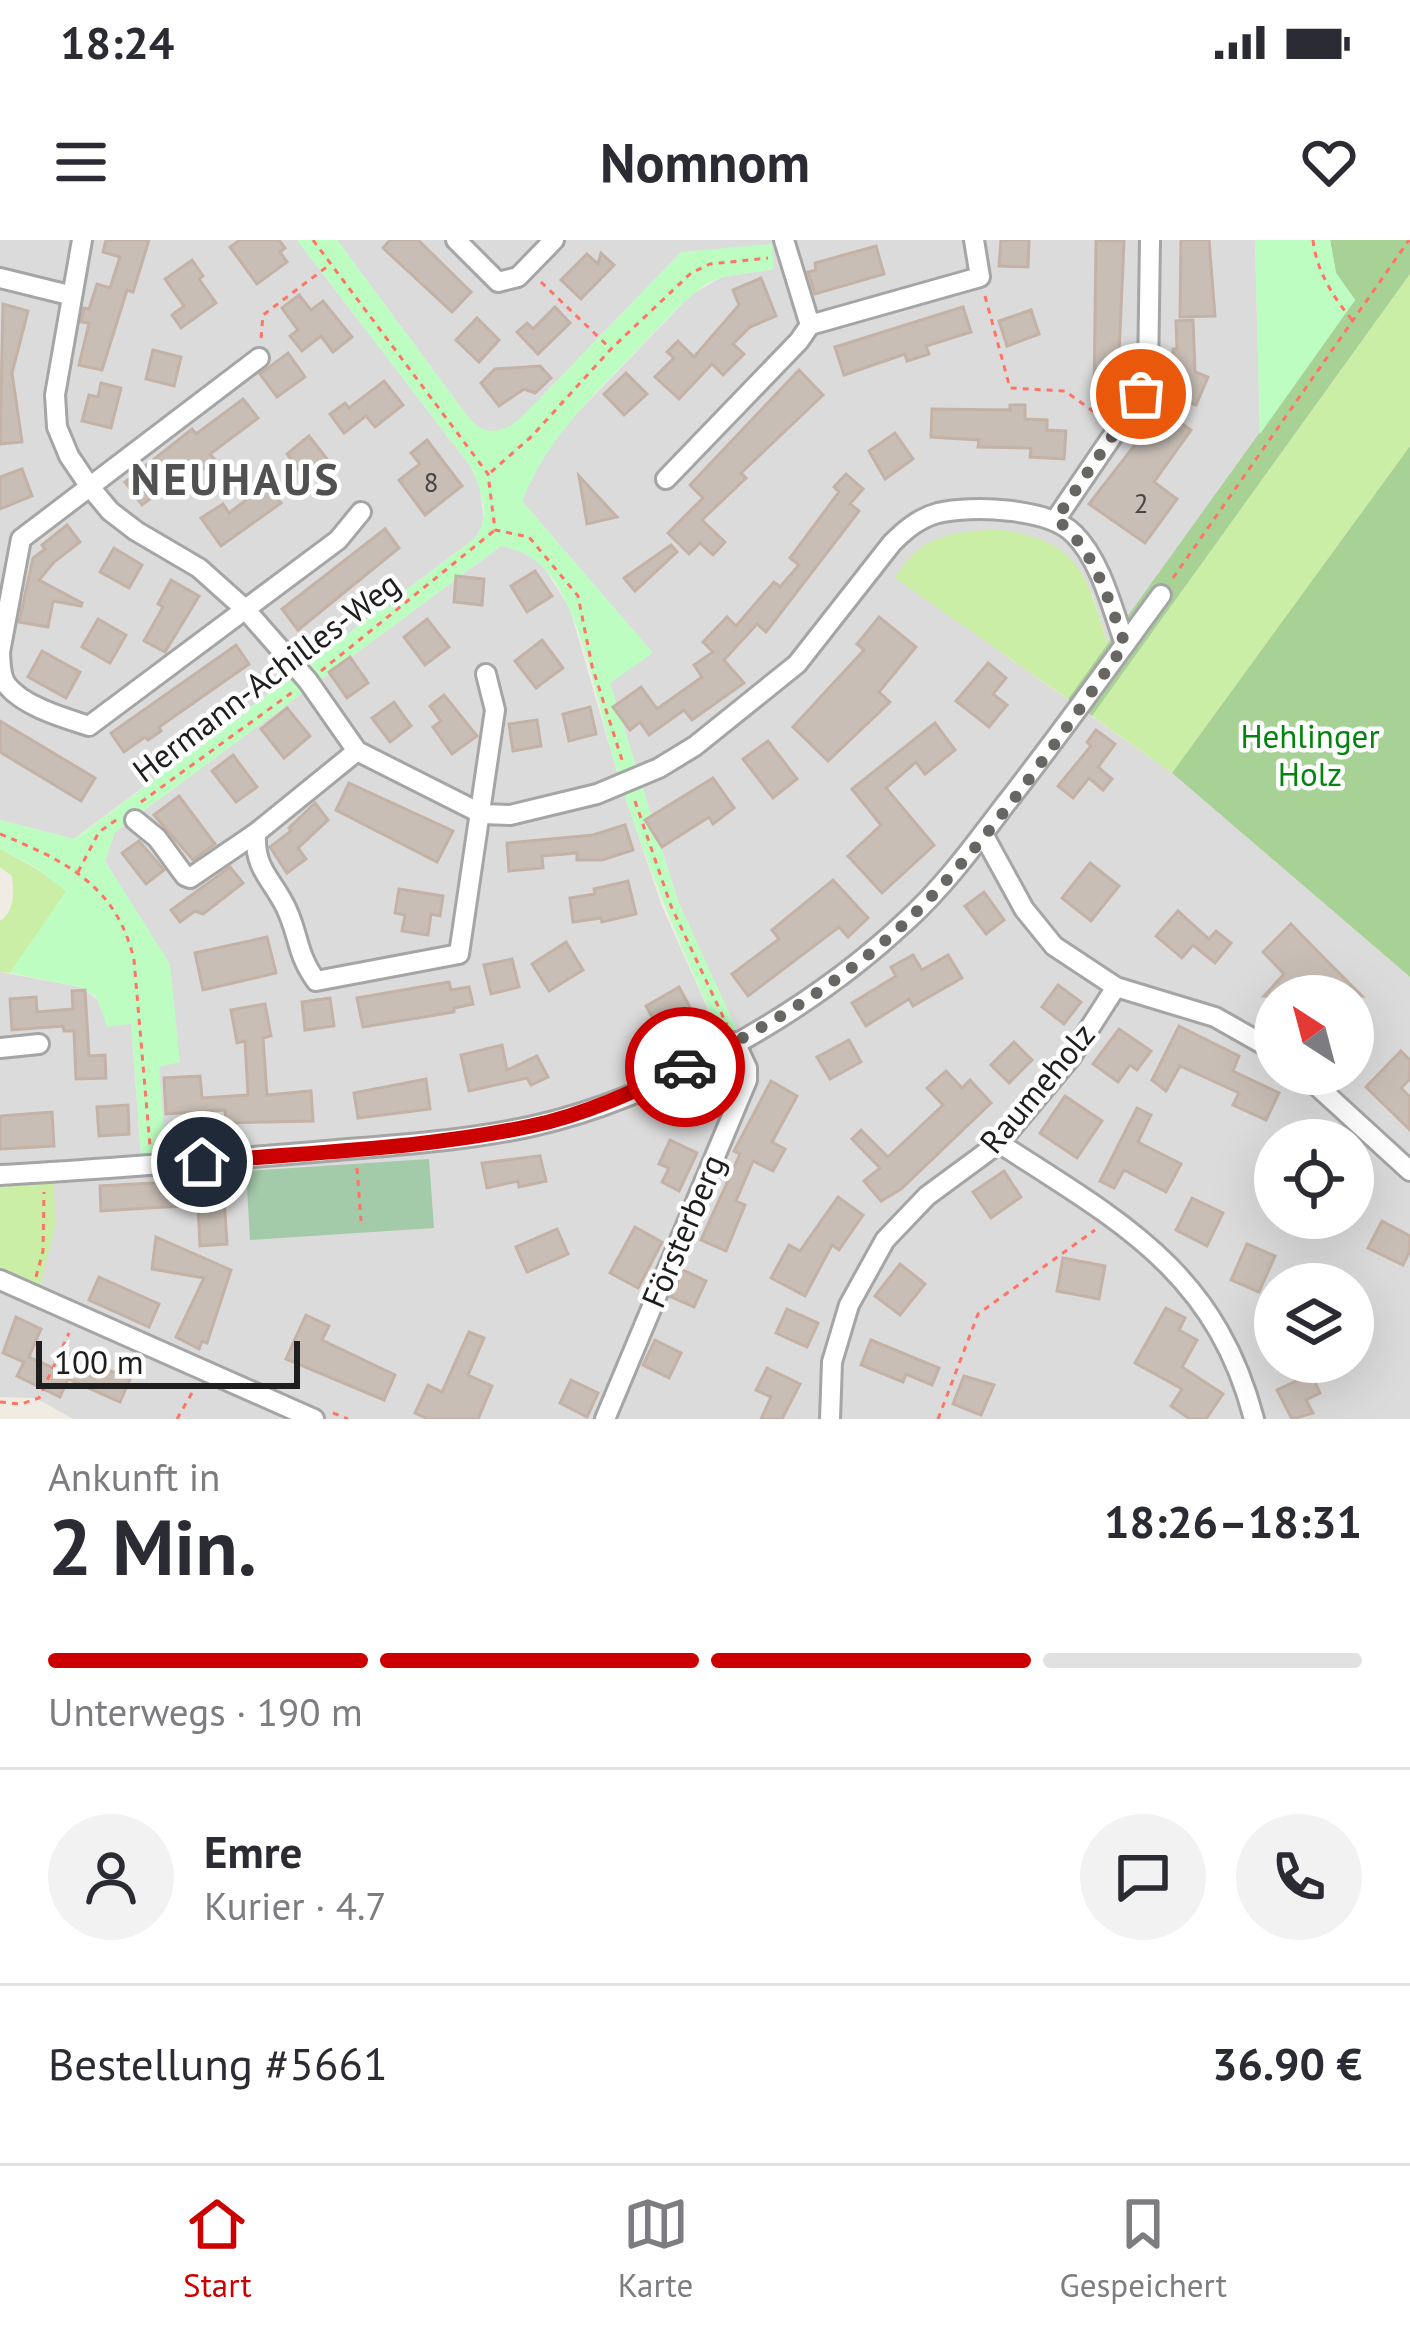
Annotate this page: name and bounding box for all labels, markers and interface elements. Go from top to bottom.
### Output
text: 18:24 [60,13,174,71]
text: Nomnom [600,127,810,197]
icon: menu [48,129,114,195]
icon: heart [1296,129,1362,195]
pin [1090,343,1192,445]
icon: bag [1108,361,1174,427]
district label: NEUHAUS [131,449,341,507]
house number: 8 [424,465,438,499]
house number: 2 [1134,486,1148,520]
street label: Hermann-Achilles-Weg [123,562,408,791]
park label: Hehlinger Holz [1240,714,1380,795]
north arrow [1254,975,1374,1095]
map controls [1254,975,1374,1383]
courier [625,1007,745,1127]
street label: Raumeholz [970,1014,1104,1162]
icon: car [652,1034,718,1100]
pin [151,1111,253,1213]
button: locate [1254,1119,1374,1239]
icon: home [169,1129,235,1195]
street label: Försterberg [631,1148,734,1314]
button: layers [1254,1263,1374,1383]
scale bar [36,1335,300,1388]
text: 100 m [54,1340,144,1383]
text: Ankunft in [48,1451,220,1502]
text: 18:26–18:31 [1104,1492,1362,1550]
text: 2 Min. [48,1496,257,1597]
text: Unterwegs · 190 m [48,1686,363,1737]
button: person [48,1814,174,1940]
button: chat [1080,1814,1206,1940]
button: phone [1236,1814,1362,1940]
text: Emre [204,1822,302,1880]
text: Kurier · 4.7 [204,1880,387,1931]
text: Bestellung #5661 [48,2034,388,2092]
text: 36.90 € [1212,2034,1362,2092]
tab: Start [183,2191,252,2306]
tab: Karte [618,2191,693,2306]
tab: Gespeichert [1059,2191,1227,2306]

